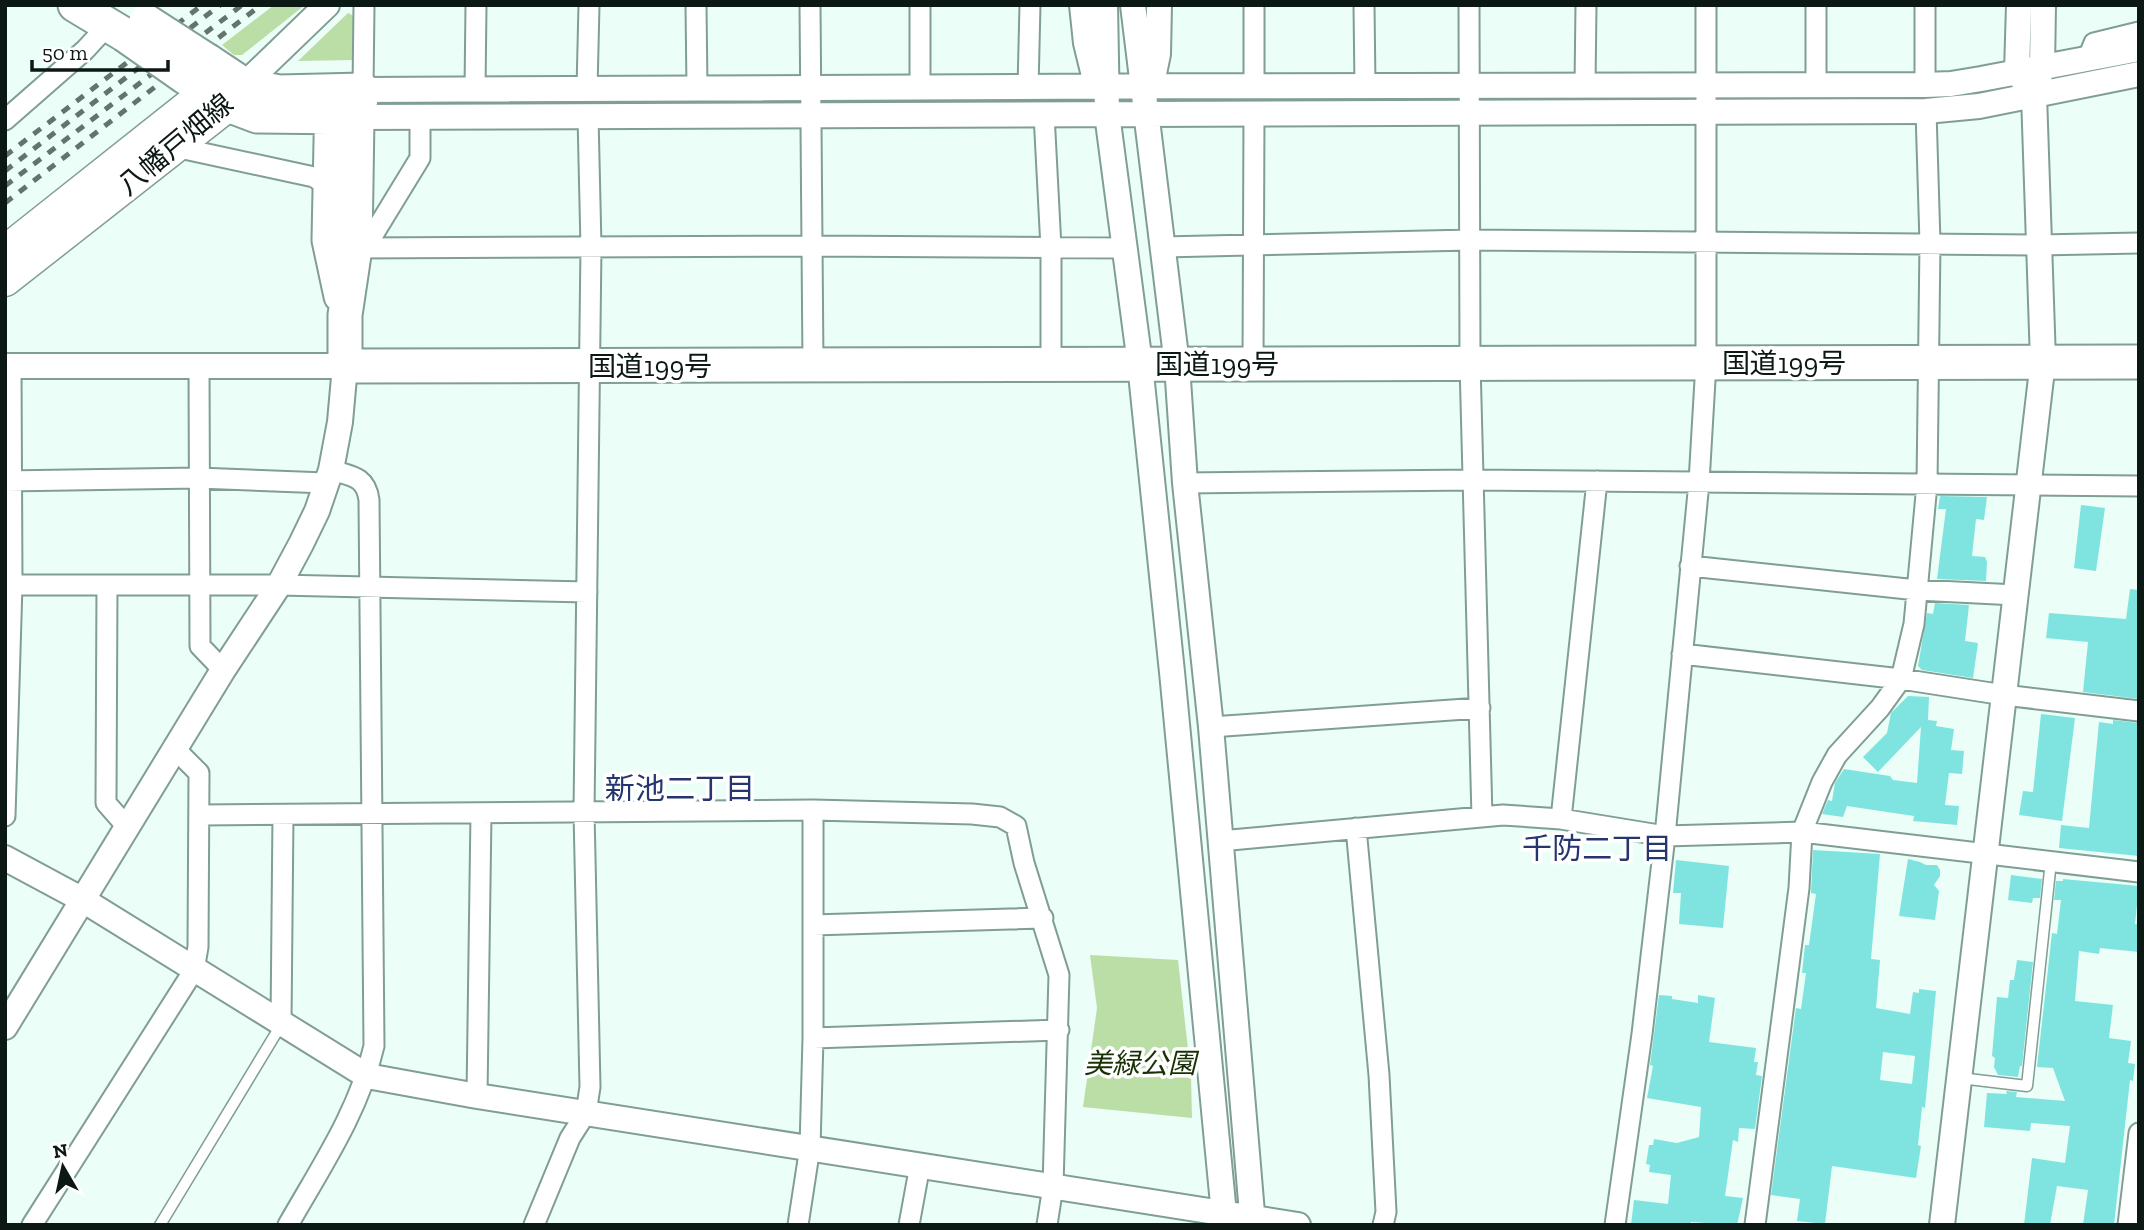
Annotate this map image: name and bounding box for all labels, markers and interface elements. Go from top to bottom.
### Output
scale bar [32,28,168,72]
text: 50 m [42,40,88,65]
street label: 八幡戸畑線 [111,87,240,202]
street label: 国道199号 [1722,347,1846,380]
street label: 国道199号 [1155,348,1279,381]
street label: 国道199号 [588,350,712,383]
district label: 新池二丁目 [605,771,755,807]
district label: 千防二丁目 [1522,831,1672,867]
park label: 美緑公園 [1084,1047,1200,1080]
north arrow [28,1132,98,1202]
text: N [51,1138,69,1163]

